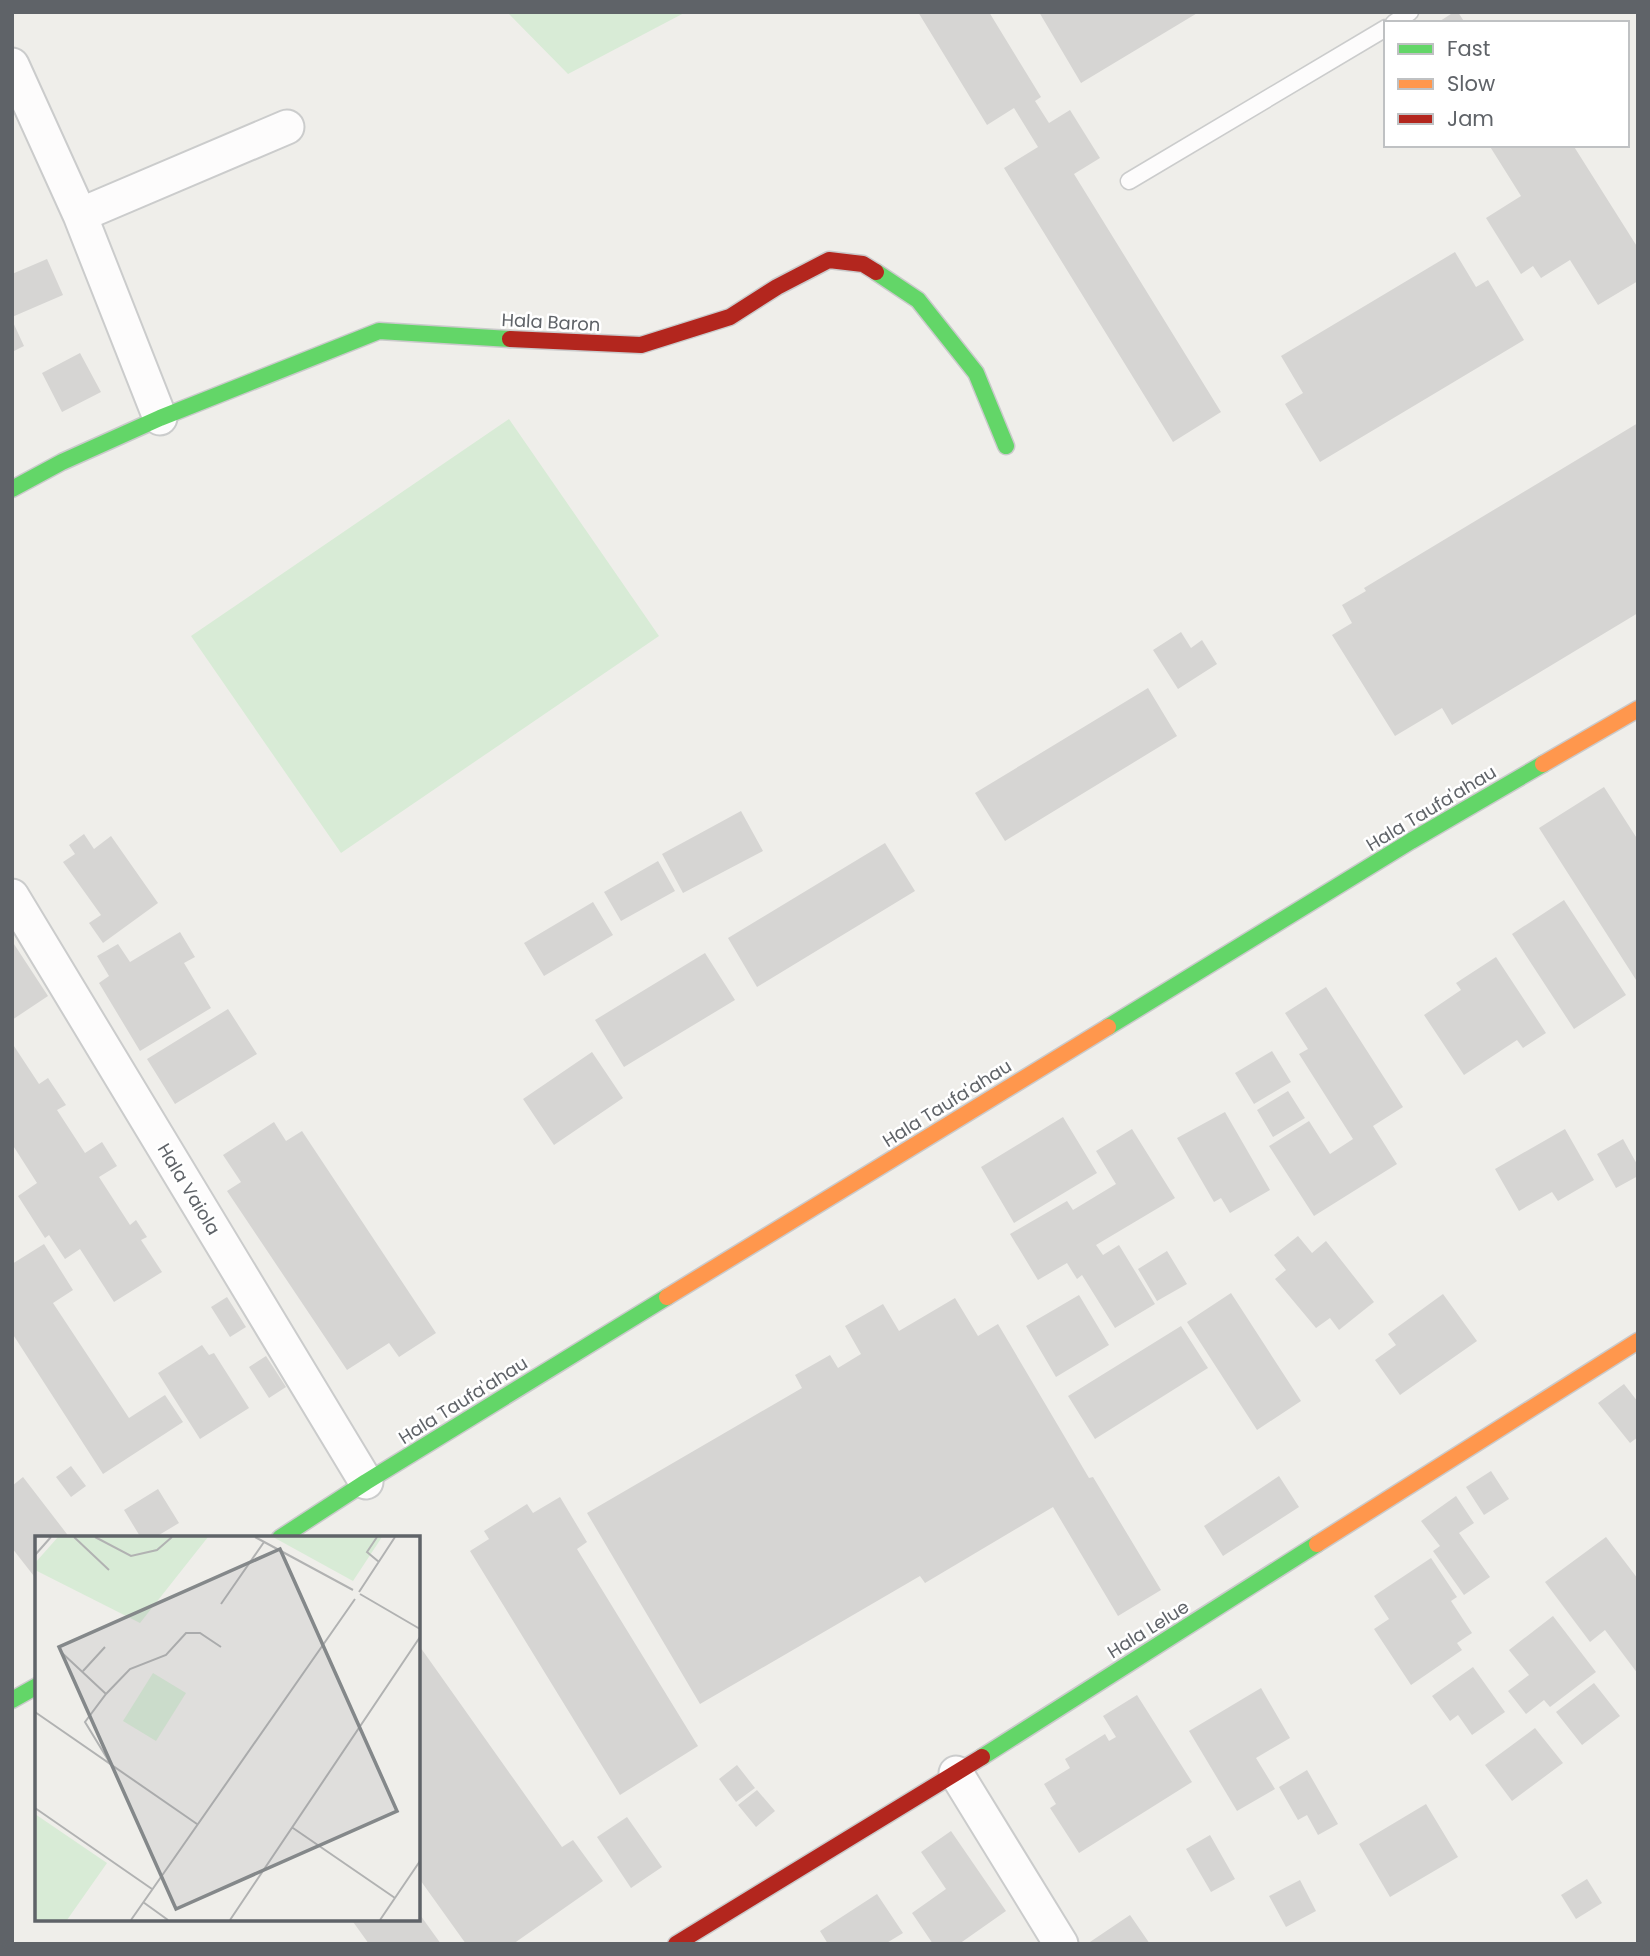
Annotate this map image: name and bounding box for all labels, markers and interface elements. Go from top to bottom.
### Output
legend [1384,21,1629,147]
text: Fast [1447,34,1490,63]
text: Slow [1447,69,1495,98]
text: Jam [1447,104,1494,133]
street label: Hala Baron [501,307,601,337]
street label: Hala Taufa'ahau [1361,759,1501,857]
street label: Hala Taufa'ahau [878,1053,1016,1153]
street label: Hala Vaiola [152,1138,226,1240]
street label: Hala Taufa'ahau [394,1350,532,1450]
inset map [35,1536,420,1921]
street label: Hala Lelue [1102,1594,1194,1664]

